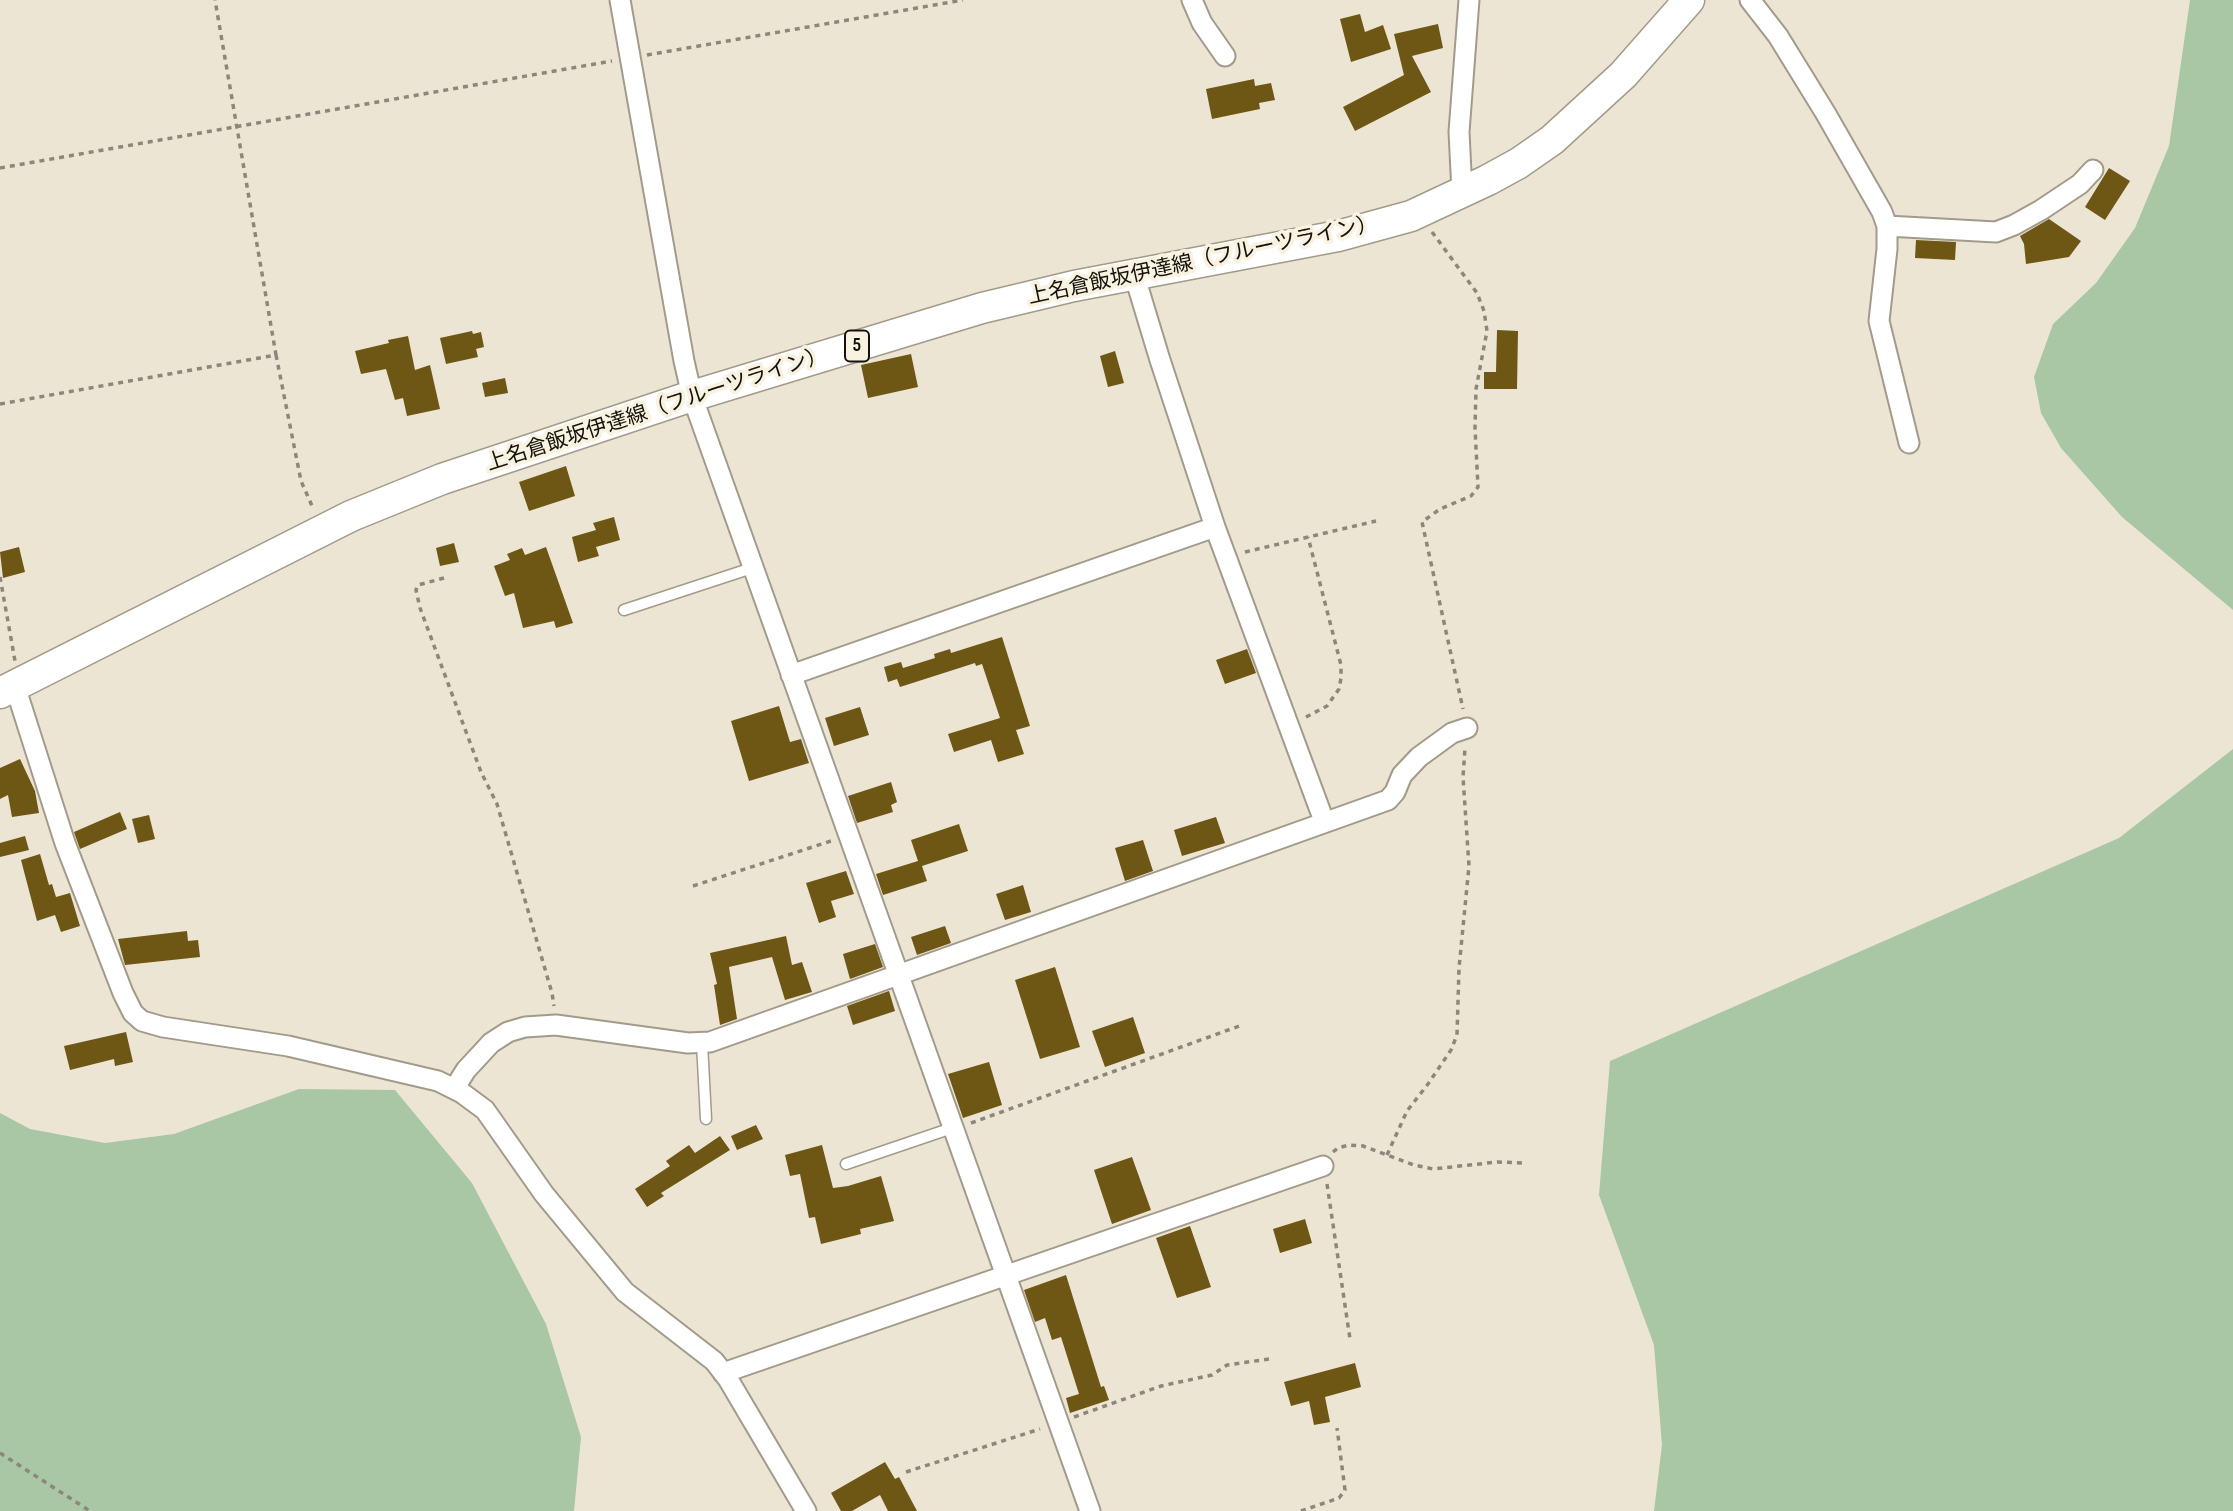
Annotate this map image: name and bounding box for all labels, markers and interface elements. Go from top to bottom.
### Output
street label: 上名倉飯坂伊達線（フルーツライン） [1026,212,1380,310]
road number: 5 [845,330,869,362]
street label: 上名倉飯坂伊達線（フルーツライン） [483,343,831,477]

